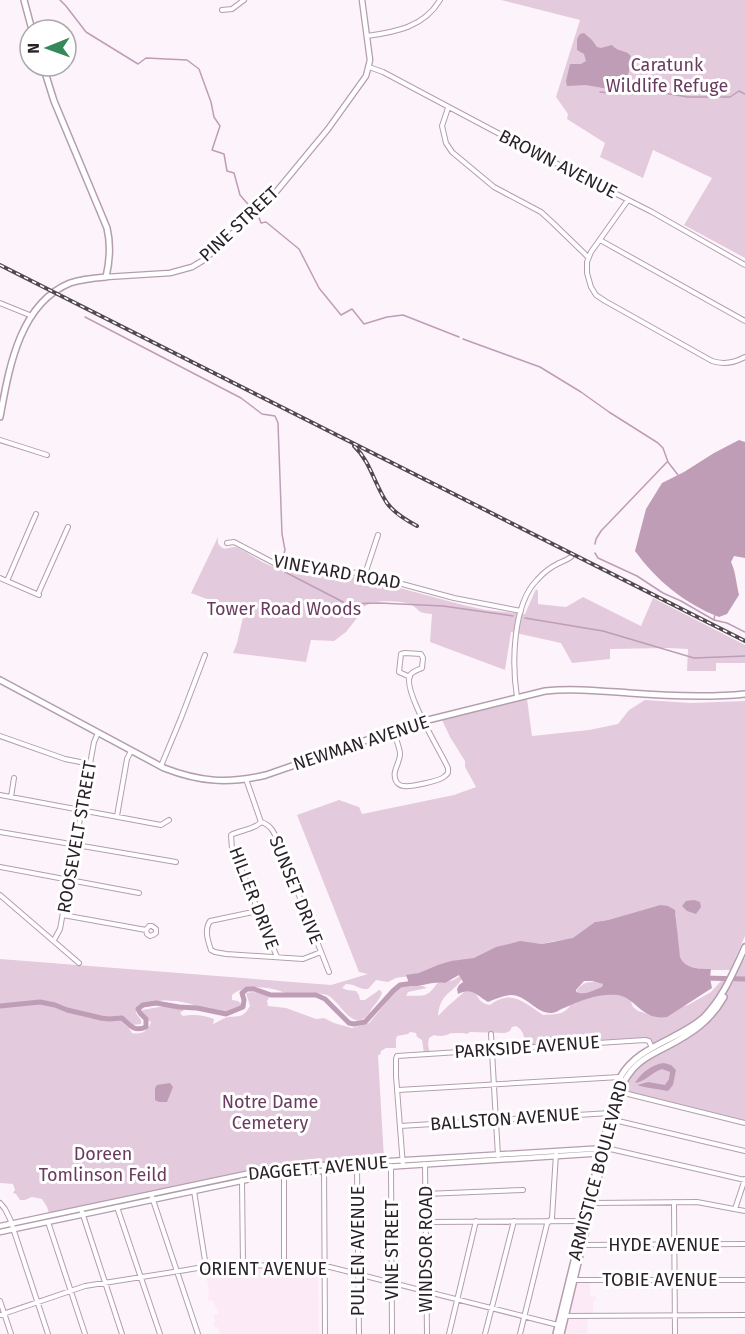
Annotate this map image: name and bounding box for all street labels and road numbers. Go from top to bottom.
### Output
street label: BROWN AVENUE [495,125,621,203]
street label: PINE STREET [195,181,284,266]
street label: VINEYARD ROAD [272,550,402,594]
street label: NEWMAN AVENUE [290,711,432,775]
street label: ROOSEVELT STREET [53,758,101,915]
street label: SUNSET DRIVE [264,833,328,947]
street label: HILLER DRIVE [224,844,284,952]
street label: PARKSIDE AVENUE [454,1031,600,1063]
street label: ARMISTICE BOULEVARD [563,1078,633,1262]
street label: BALLSTON AVENUE [429,1103,581,1135]
street label: DAGGETT AVENUE [247,1151,389,1185]
street label: PULLEN AVENUE [347,1186,369,1316]
street label: WINDSOR ROAD [415,1186,437,1312]
street label: VINE STREET [381,1199,403,1300]
street label: HYDE AVENUE [608,1234,720,1256]
street label: ORIENT AVENUE [199,1258,327,1280]
street label: TOBIE AVENUE [602,1269,718,1291]

